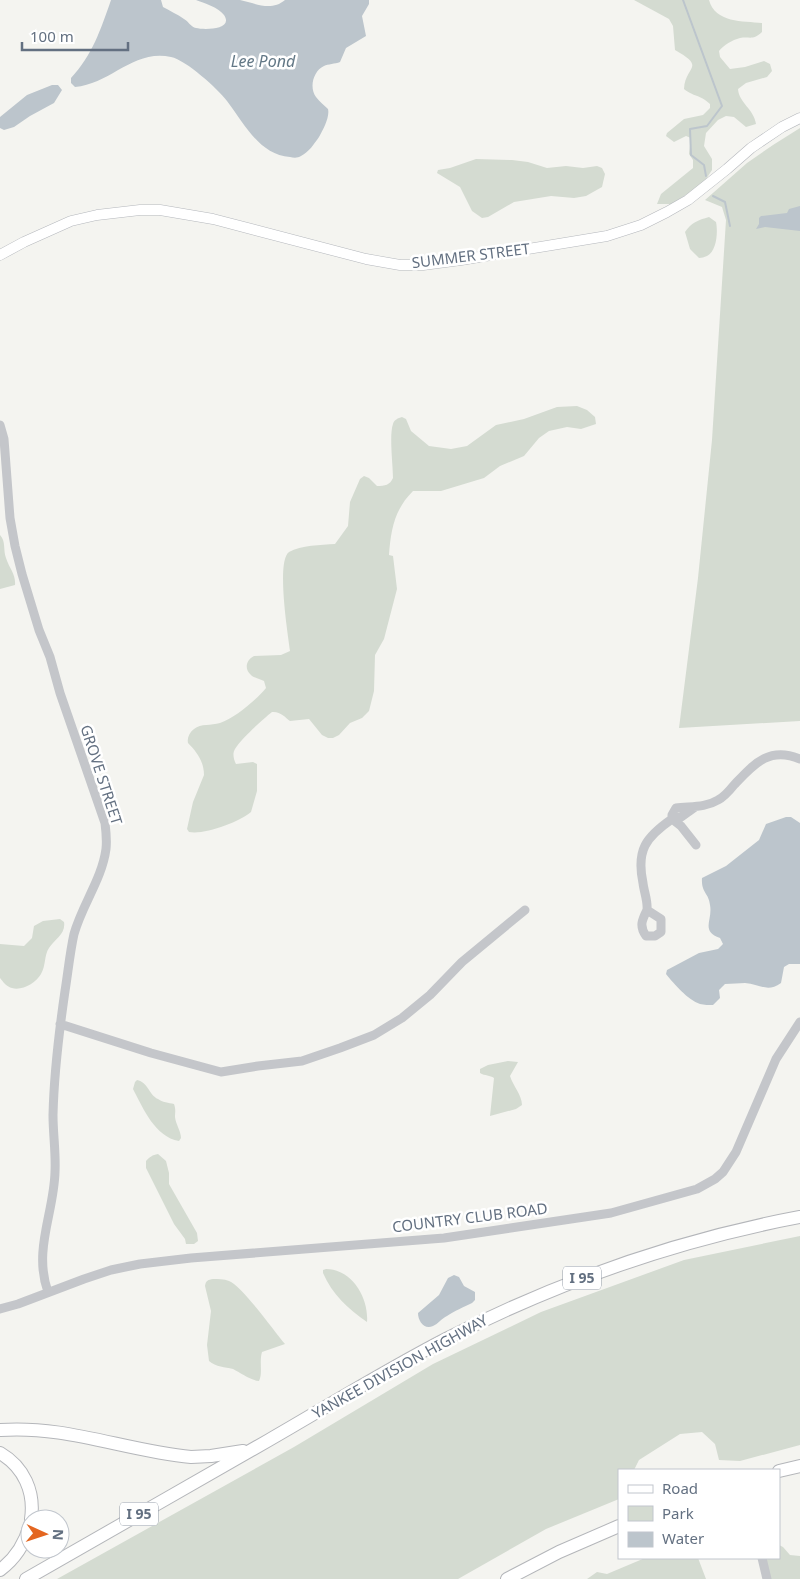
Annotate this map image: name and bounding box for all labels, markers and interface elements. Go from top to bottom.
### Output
scale bar [22,20,129,52]
text: 100 m [30,26,74,46]
water label: Lee Pond [231,50,296,72]
street label: SUMMER STREET [411,238,532,272]
street label: GROVE STREET [76,722,128,828]
street label: COUNTRY CLUB ROAD [391,1198,549,1236]
road number: I 95 [563,1266,601,1290]
street label: YANKEE DIVISION HIGHWAY [308,1309,491,1423]
legend [618,1469,780,1559]
text: Road [662,1478,698,1498]
road number: I 95 [120,1502,158,1526]
text: Park [662,1503,694,1523]
north arrow [20,1509,70,1559]
text: Water [662,1528,704,1548]
text: N [49,1529,68,1541]

